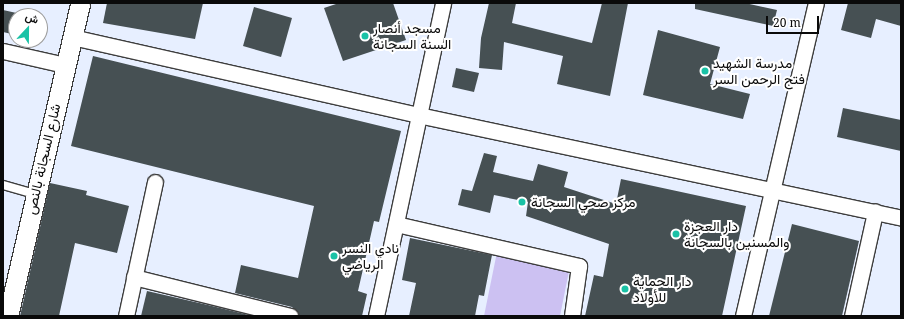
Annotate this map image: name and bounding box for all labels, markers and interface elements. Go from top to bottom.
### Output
north arrow [8,8,48,48]
text: ش [23,8,41,27]
scale bar [768,8,821,34]
text: 20 m [773,14,801,31]
place label: مسجد أنصار السنة السجانة [373,20,451,52]
marker: مسجد أنصار السنة السجانة [360,31,370,41]
place label: مدرسة الشهيد فتح الرحمن السر [713,55,805,88]
marker: مدرسة الشهيد فتح الرحمن السر [700,66,710,76]
street label: شارع السجانة بالنص [22,102,64,216]
place label: مركز صحي السجانة [531,194,635,210]
marker: مركز صحي السجانة [516,196,528,208]
place label: دار العجزة والمسنين بالسجانة [684,218,789,250]
marker: دار العجزة والمسنين بالسجانة [671,229,681,239]
place label: نادي النسر الرياضي [342,240,399,272]
marker: نادي النسر الرياضي [329,251,339,261]
place label: دار الحماية للأولاد [633,273,692,306]
marker: دار الحماية للأولاد [620,284,630,294]

